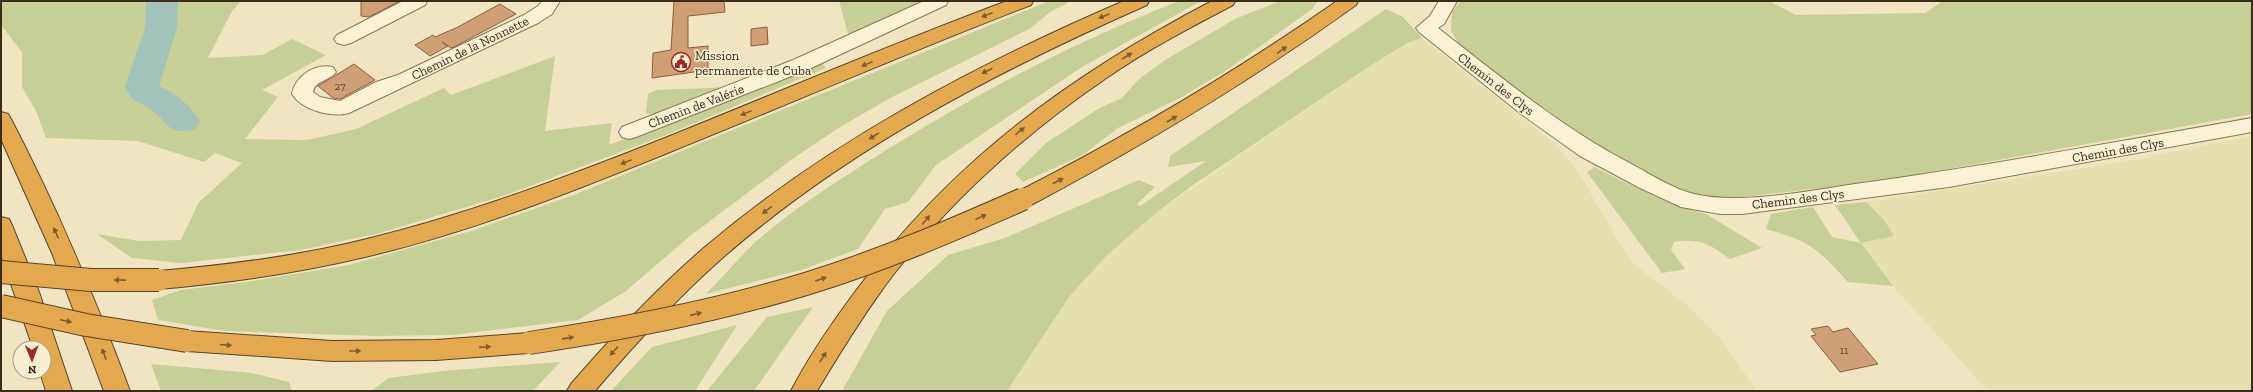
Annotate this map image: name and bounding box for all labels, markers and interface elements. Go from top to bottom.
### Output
one-way arrow [981,12,993,18]
street label: Chemin de la Nonnette [409,13,531,83]
one-way arrow [1099,13,1110,19]
one-way arrow [1276,46,1287,54]
place label: Mission permanente de Cuba [695,48,812,78]
street label: Chemin des Clys [1455,50,1537,119]
public building icon: Mission permanente de Cuba [670,51,692,73]
one-way arrow [1121,52,1133,59]
one-way arrow [860,61,872,67]
one-way arrow [981,68,993,75]
house number: 27 [335,80,345,93]
street label: Chemin de Valérie [646,81,746,131]
one-way arrow [740,110,752,116]
one-way arrow [1166,116,1178,123]
one-way arrow [1015,126,1026,135]
one-way arrow [868,132,880,139]
street label: Chemin des Clys [2071,135,2165,165]
one-way arrow [620,159,631,165]
one-way arrow [1052,178,1063,185]
street label: Chemin des Clys [1751,186,1845,212]
one-way arrow [762,206,773,214]
one-way arrow [922,214,931,225]
one-way arrow [976,214,988,220]
one-way arrow [53,228,59,239]
one-way arrow [815,276,827,282]
one-way arrow [113,277,126,283]
one-way arrow [689,310,702,316]
one-way arrow [60,318,72,324]
one-way arrow [562,335,574,341]
north arrow [12,340,52,380]
one-way arrow [220,342,232,348]
one-way arrow [479,343,491,350]
house number: 11 [1840,344,1849,357]
one-way arrow [610,347,619,356]
one-way arrow [100,348,106,360]
one-way arrow [349,348,362,354]
one-way arrow [820,351,827,363]
text: N [27,363,36,376]

